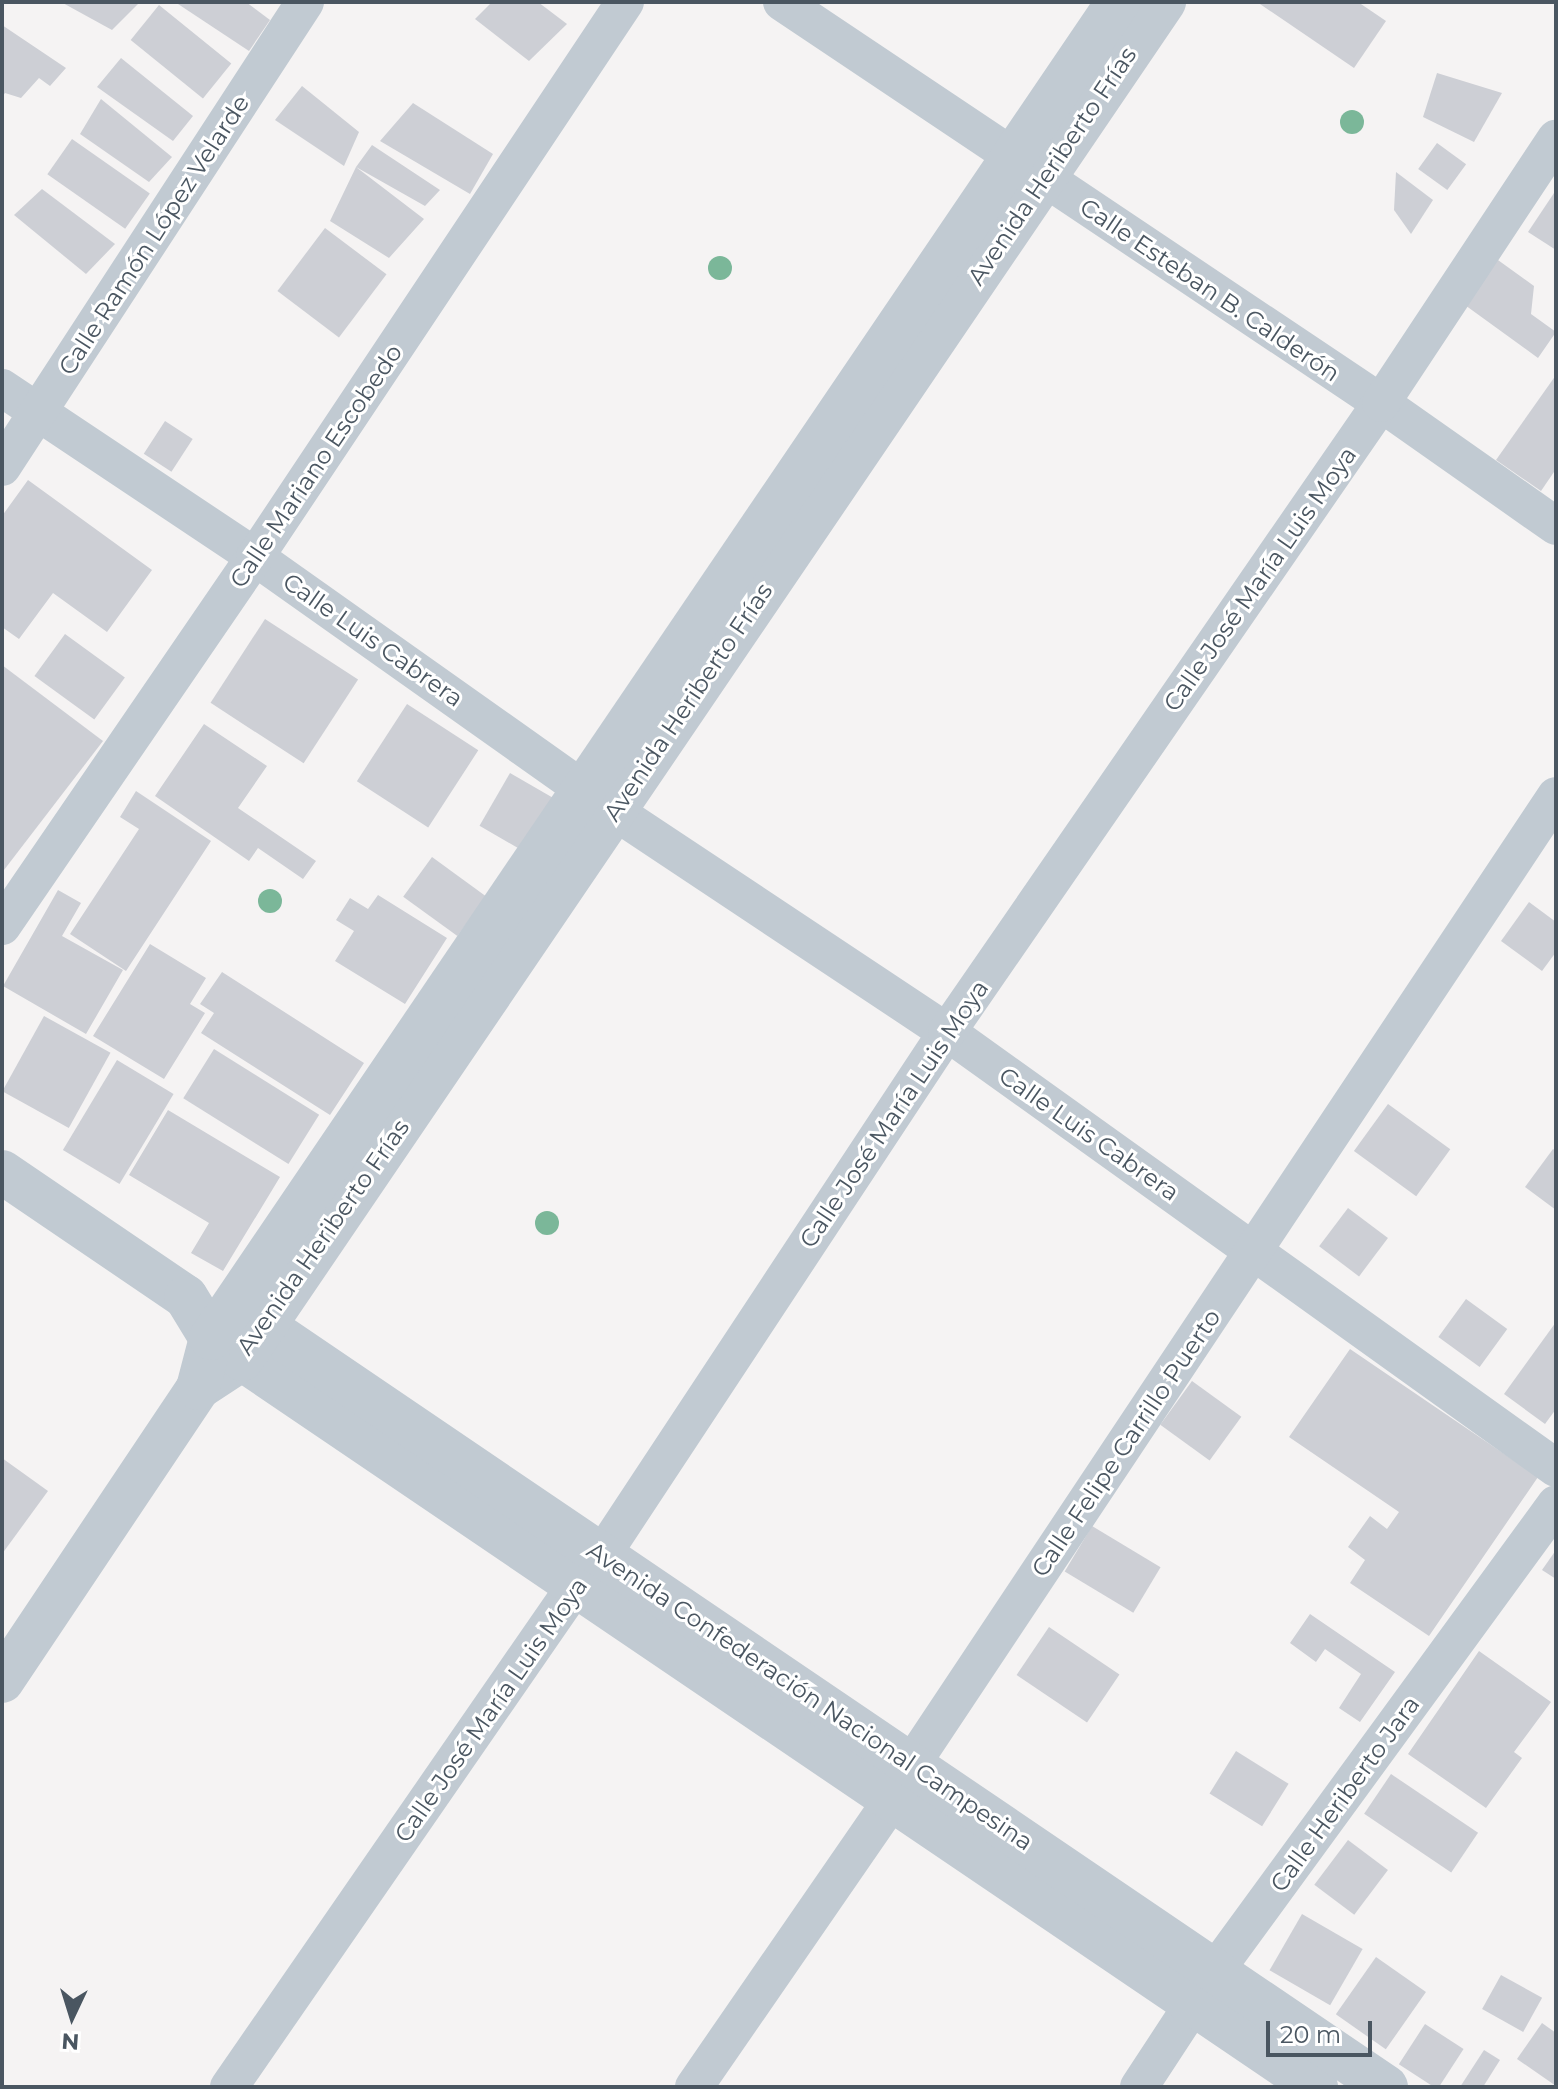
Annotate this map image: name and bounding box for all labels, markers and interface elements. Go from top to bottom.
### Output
street label: Avenida Heriberto Frías [961,41,1143,291]
street label: Calle Ramón López Velarde [53,90,255,380]
street label: Calle Esteban B. Calderón [1075,192,1345,388]
street label: Calle Mariano Escobedo [224,339,408,593]
street label: Calle José María Luis Moya [1157,441,1363,717]
street label: Calle Luis Cabrera [277,567,469,713]
street label: Avenida Heriberto Frías [597,577,779,827]
street label: Calle José María Luis Moya [794,975,994,1253]
street label: Calle Luis Cabrera [993,1061,1185,1207]
street label: Avenida Heriberto Frías [231,1114,415,1360]
street label: Calle Felipe Carrillo Puerto [1026,1304,1226,1582]
street label: Avenida Confederación Nacional Campesina [582,1535,1038,1857]
street label: Calle José María Luis Moya [388,1572,594,1848]
street label: Calle Heriberto Jara [1264,1690,1426,1898]
north arrow [32,1977,112,2057]
scale bar [1270,2005,1376,2055]
text: 20 m [1280,2020,1341,2049]
text: N [60,2027,80,2056]

